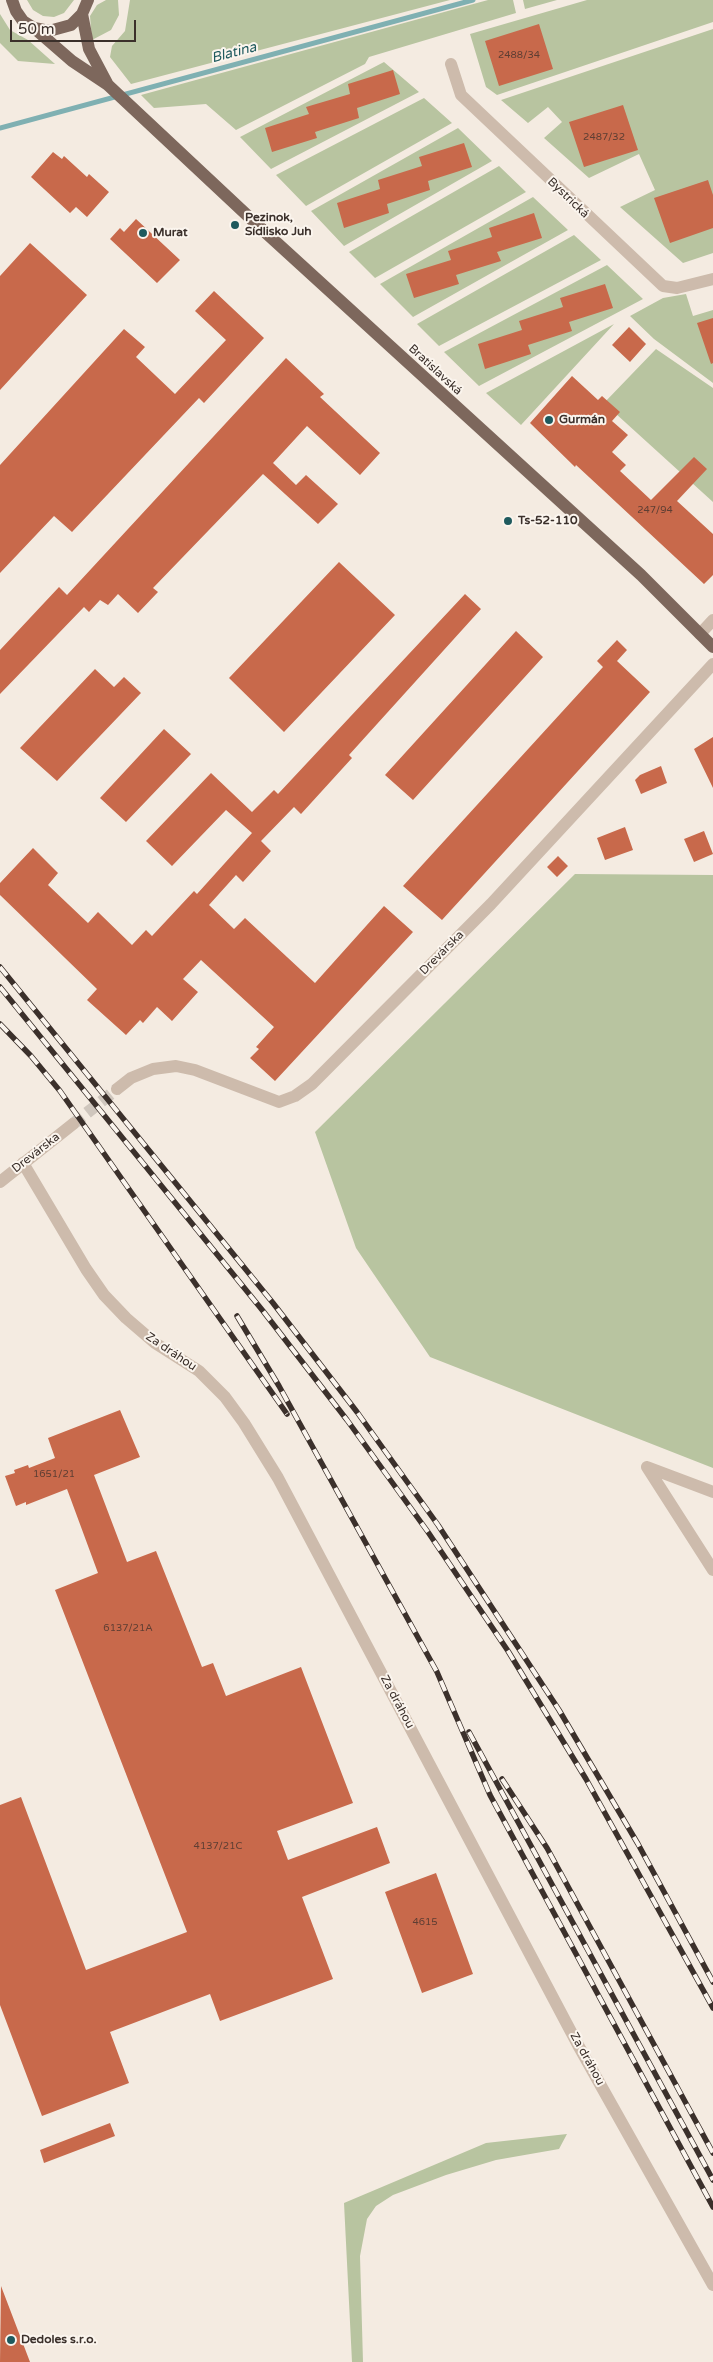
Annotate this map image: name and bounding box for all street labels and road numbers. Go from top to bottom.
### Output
street label: Bystrická [544,175,592,221]
street label: Bratislavská [405,342,465,398]
street label: Drevárska [417,928,467,978]
street label: Drevárska [9,1130,63,1176]
street label: Za dráhou [143,1330,199,1374]
street label: Za dráhou [377,1673,417,1731]
street label: Za dráhou [567,2030,607,2088]

